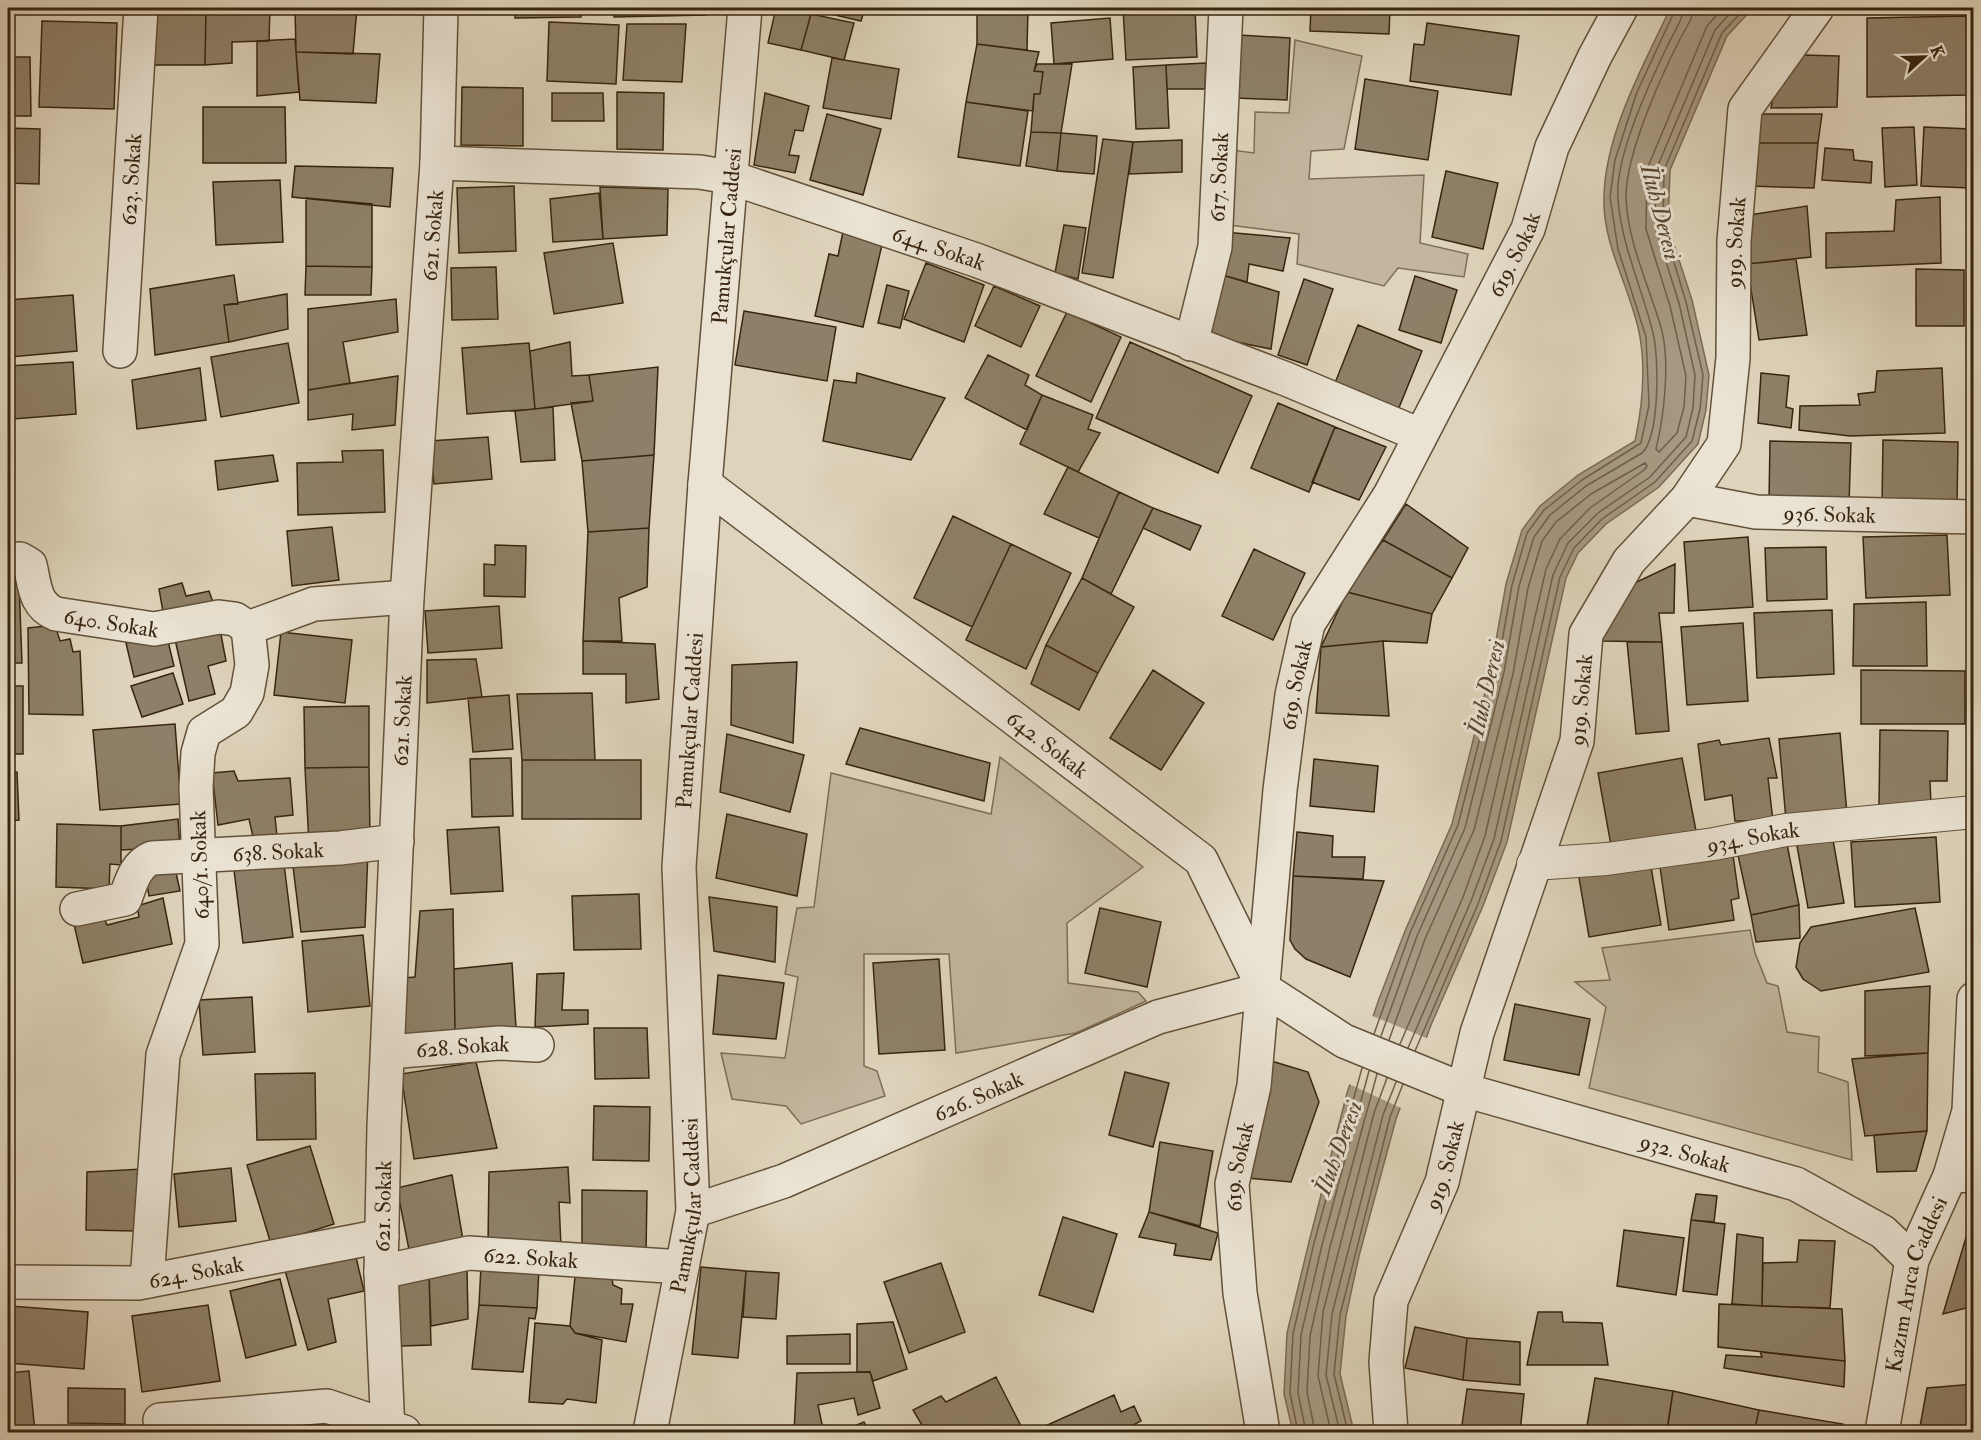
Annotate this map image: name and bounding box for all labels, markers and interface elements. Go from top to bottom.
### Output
north arrow [1894,27,1954,87]
text: K [1926,43,1949,61]
street label: 617. Sokak [1203,131,1235,223]
street label: 623. Sokak [115,132,148,226]
street label: Pamukçular Caddesi [705,147,748,326]
water label: İluh Deresi [1632,159,1688,264]
street label: 621. Sokak [416,188,450,282]
street label: 919. Sokak [1721,195,1753,290]
street label: 619. Sokak [1482,209,1547,302]
street label: 644. Sokak [888,220,990,278]
street label: 936. Sokak [1781,500,1877,530]
street label: 640. Sokak [62,602,161,645]
street label: Pamukçular Caddesi [670,631,710,810]
water label: İluh Deresi [1460,636,1513,741]
street label: 619. Sokak [1275,637,1319,732]
street label: 919. Sokak [1564,652,1599,749]
street label: 621. Sokak [387,674,419,767]
street label: 642. Sokak [1000,704,1094,785]
street label: 640/1. Sokak [184,809,216,920]
street label: 934. Sokak [1703,816,1801,860]
street label: 638. Sokak [232,836,325,869]
street label: 628. Sokak [415,1030,511,1065]
street label: 626. Sokak [930,1065,1028,1129]
water label: İluh Deresi [1306,1096,1370,1201]
street label: Pamukçular Caddesi [664,1117,708,1296]
street label: 919. Sokak [1418,1117,1471,1216]
street label: 619. Sokak [1219,1119,1261,1213]
street label: 932. Sokak [1635,1127,1734,1180]
street label: 621. Sokak [368,1160,398,1252]
street label: Kazım Arıca Caddesi [1880,1192,1954,1375]
street label: 622. Sokak [482,1241,580,1275]
street label: 624. Sokak [146,1250,246,1296]

